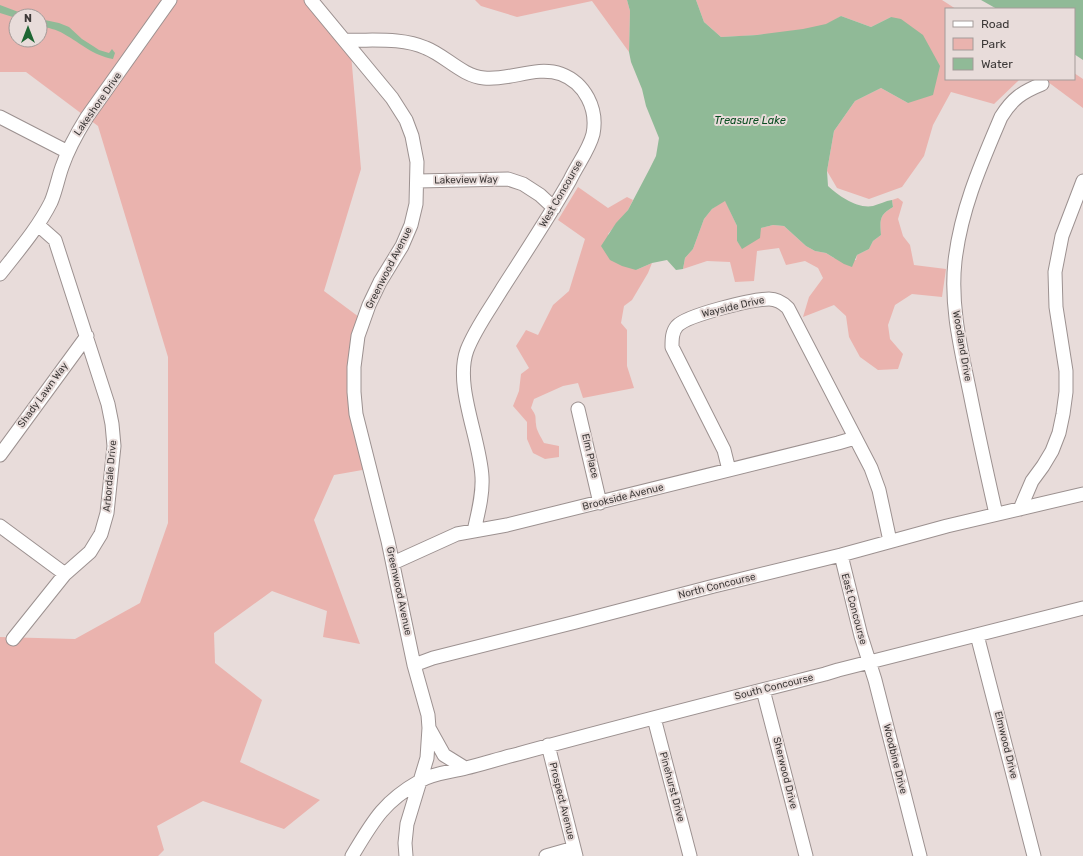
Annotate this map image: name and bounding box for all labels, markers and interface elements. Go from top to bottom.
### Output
north arrow [8,8,48,48]
legend [945,8,1075,80]
text: N [24,12,32,25]
text: Road [981,17,1009,31]
text: Park [981,37,1007,51]
text: Water [981,57,1013,71]
street label: Lakeshore Drive [72,70,124,138]
water label: Treasure Lake [714,114,786,127]
street label: West Concourse [537,158,585,230]
street label: Lakeview Way [434,173,498,187]
street label: Greenwood Avenue [363,225,415,311]
street label: Wayside Drive [700,294,766,320]
street label: Woodland Drive [950,310,974,383]
street label: Shady Lawn Way [15,360,71,430]
street label: Elm Place [579,433,601,480]
street label: Arbordale Drive [101,439,119,512]
street label: Brookside Avenue [581,481,665,513]
street label: Greenwood Avenue [384,546,414,637]
street label: North Concourse [677,571,757,601]
street label: East Concourse [839,572,869,646]
street label: South Concourse [733,671,815,703]
street label: Elmwood Drive [992,710,1020,780]
street label: Woodbine Drive [880,723,910,796]
street label: Sherwood Drive [770,736,800,811]
street label: Pinehurst Drive [657,751,687,824]
street label: Prospect Avenue [547,761,577,841]

